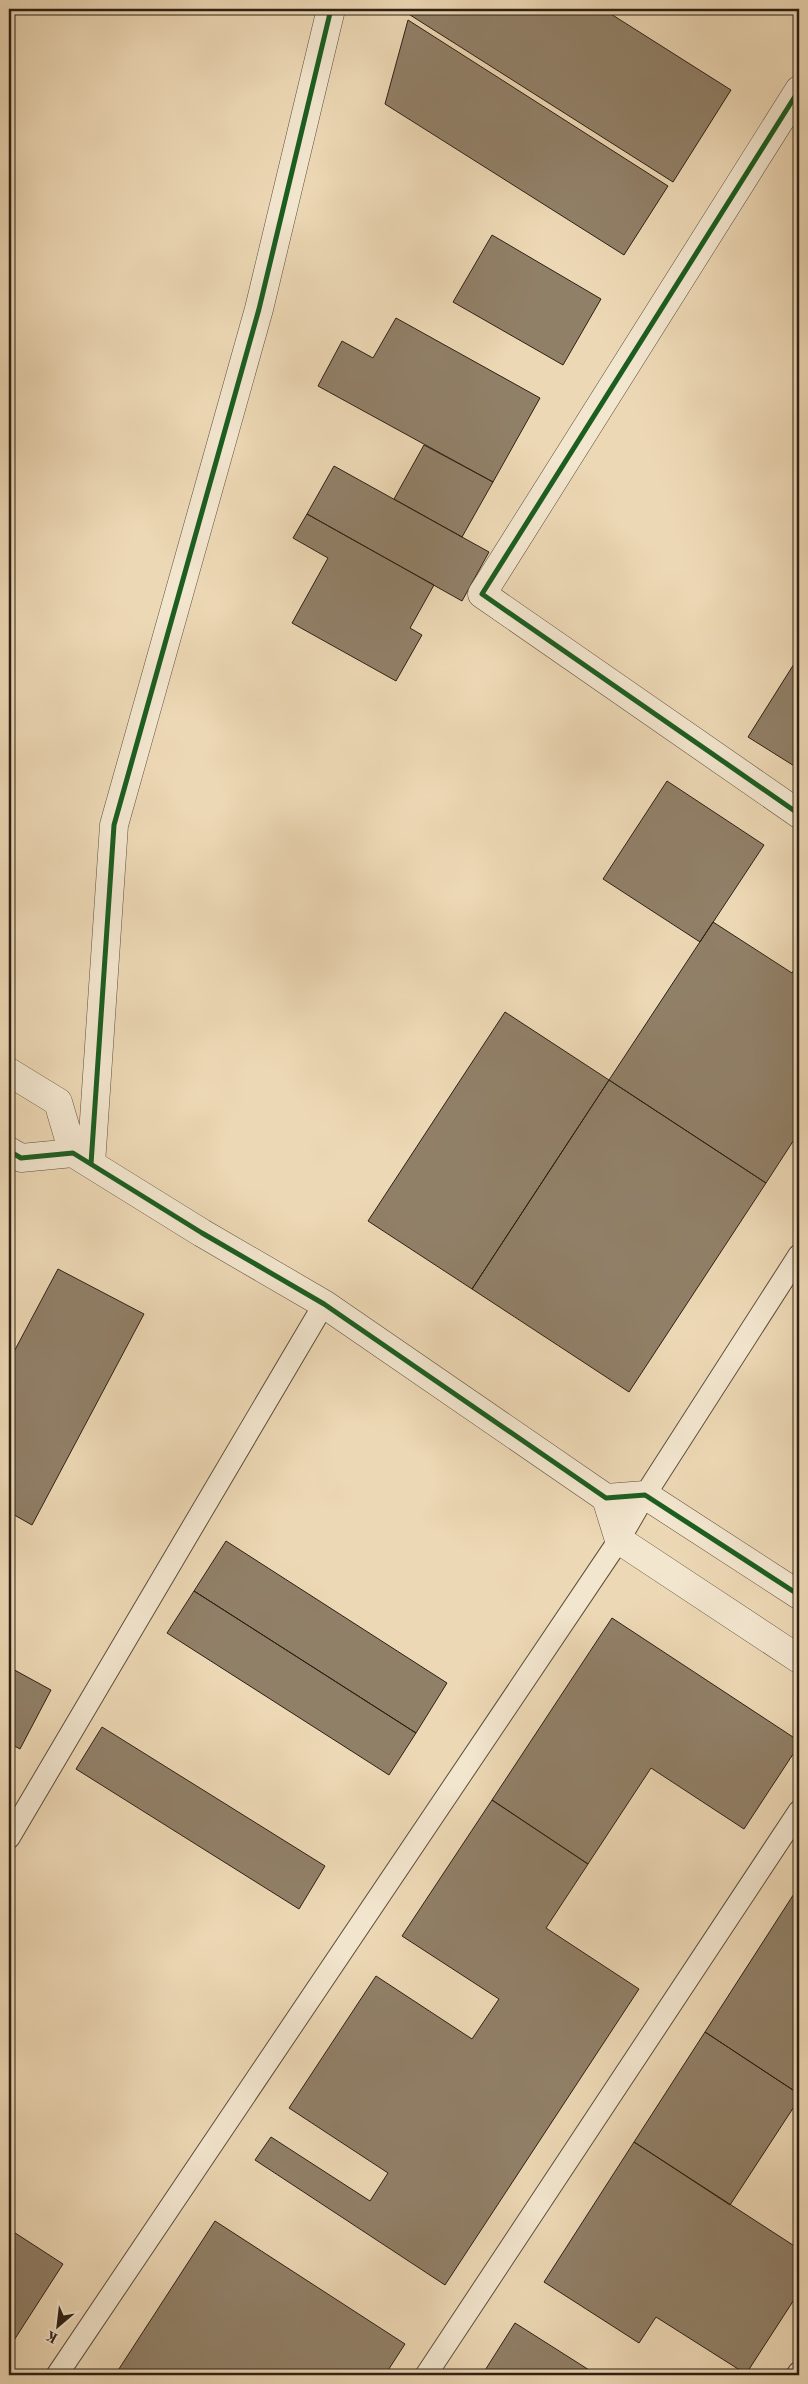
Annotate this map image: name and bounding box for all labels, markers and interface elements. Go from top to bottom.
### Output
north arrow [32,2302,82,2352]
text: K [44,2328,60,2345]

